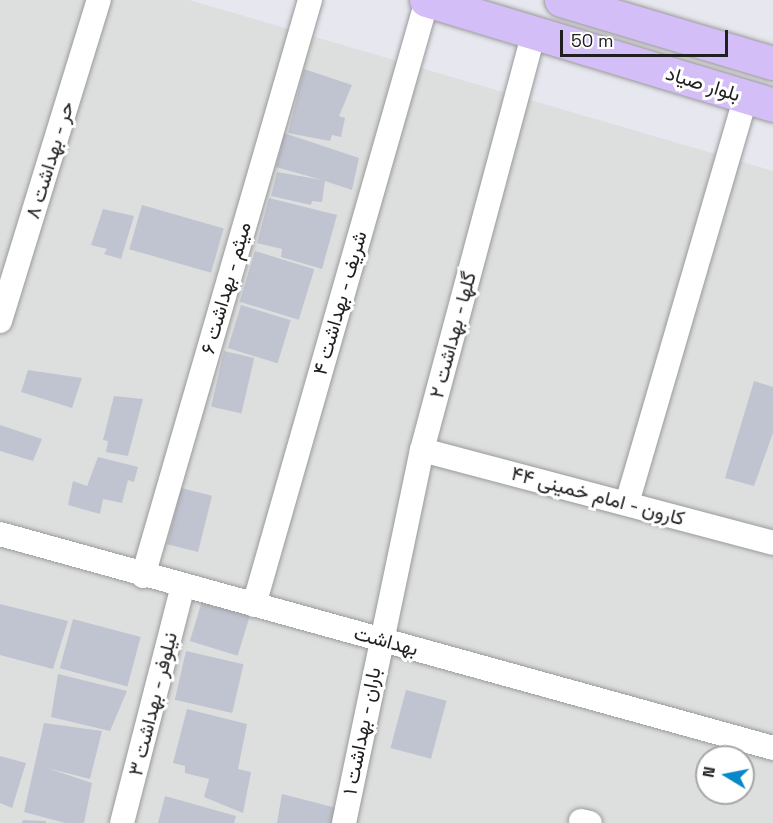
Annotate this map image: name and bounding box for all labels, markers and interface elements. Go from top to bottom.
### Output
scale bar [563,18,731,56]
text: 50 m [571,29,613,52]
street label: بلوار صیاد [663,61,743,107]
street label: حر - بهداشت ۸ [21,98,79,222]
street label: میثم - بهداشت ۶ [196,219,256,357]
street label: شریف - بهداشت ۴ [308,228,372,378]
street label: گلها - بهداشت ۲ [424,269,482,401]
street label: کارون - امام خمینی ۴۴ [508,461,688,531]
street label: بهداشت [351,621,421,661]
street label: نیلوفر - بهداشت ۳ [123,629,183,779]
street label: باران - بهداشت ۱ [338,665,386,797]
north arrow [695,745,755,805]
text: N [697,765,720,779]

